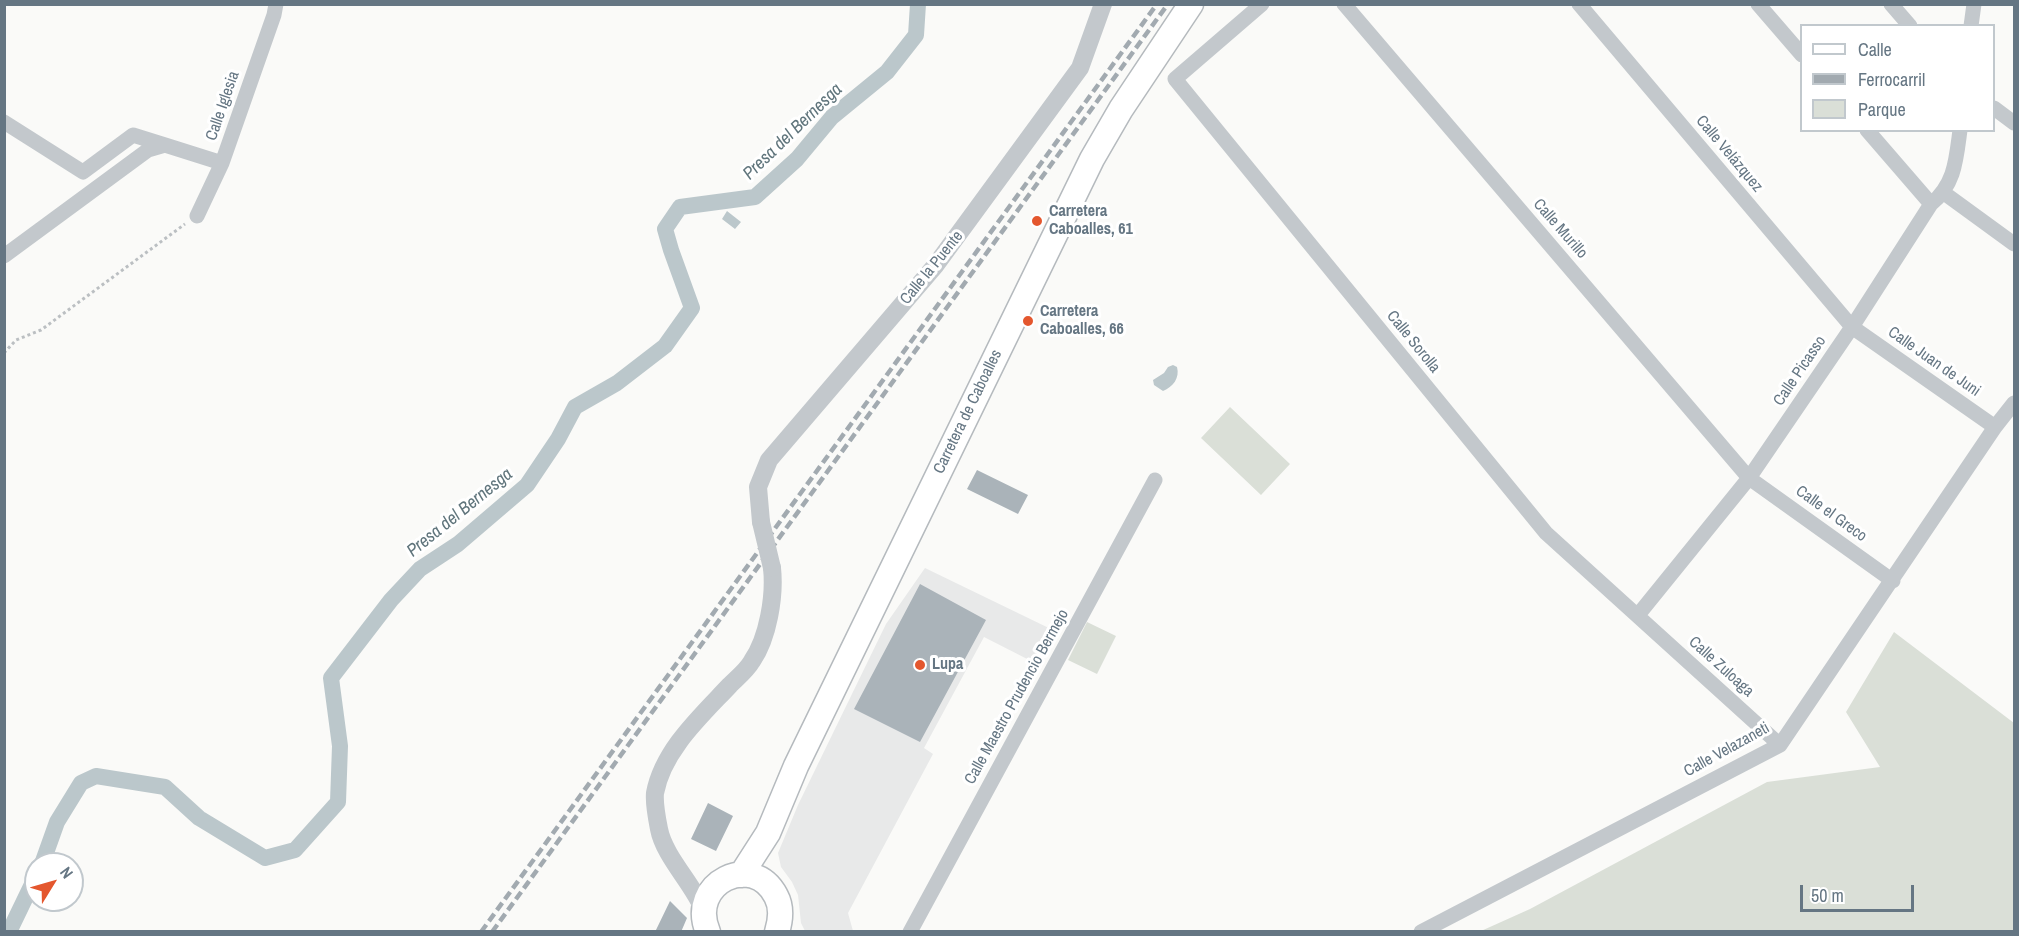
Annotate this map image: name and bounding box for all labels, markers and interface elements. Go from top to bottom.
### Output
legend [1800,24,1995,132]
text: Calle [1858,37,1892,62]
text: Ferrocarril [1858,67,1925,92]
street label: Calle Iglesia [202,69,244,143]
water label: Presa del Bernesga [739,79,847,185]
text: Parque [1858,97,1906,122]
street label: Calle Velázquez [1691,112,1767,196]
street label: Calle Murillo [1529,195,1591,263]
place label: Carretera Caboalles, 61 [1049,202,1133,240]
marker: Carretera Caboalles, 61 [1030,214,1044,228]
street label: Calle la Puente [897,227,967,309]
place label: Carretera Caboalles, 66 [1040,302,1124,340]
street label: Calle Sorolla [1382,307,1444,377]
marker: Carretera Caboalles, 66 [1021,314,1035,328]
street label: Calle Juan de Juni [1884,323,1984,401]
street label: Calle Picasso [1770,332,1830,410]
street label: Carretera de Caboalles [930,347,1006,477]
water label: Presa del Bernesga [403,464,517,562]
street label: Calle el Greco [1792,482,1870,546]
street label: Calle Maestro Prudencio Bermejo [961,606,1073,788]
street label: Calle Zuloaga [1684,633,1758,701]
place label: Lupa [932,655,963,675]
marker: Lupa [913,658,927,672]
street label: Calle Velazaneti [1681,719,1773,781]
north arrow [24,852,84,912]
text: N [55,862,78,883]
scale bar [1803,873,1917,911]
text: 50 m [1811,883,1844,908]

